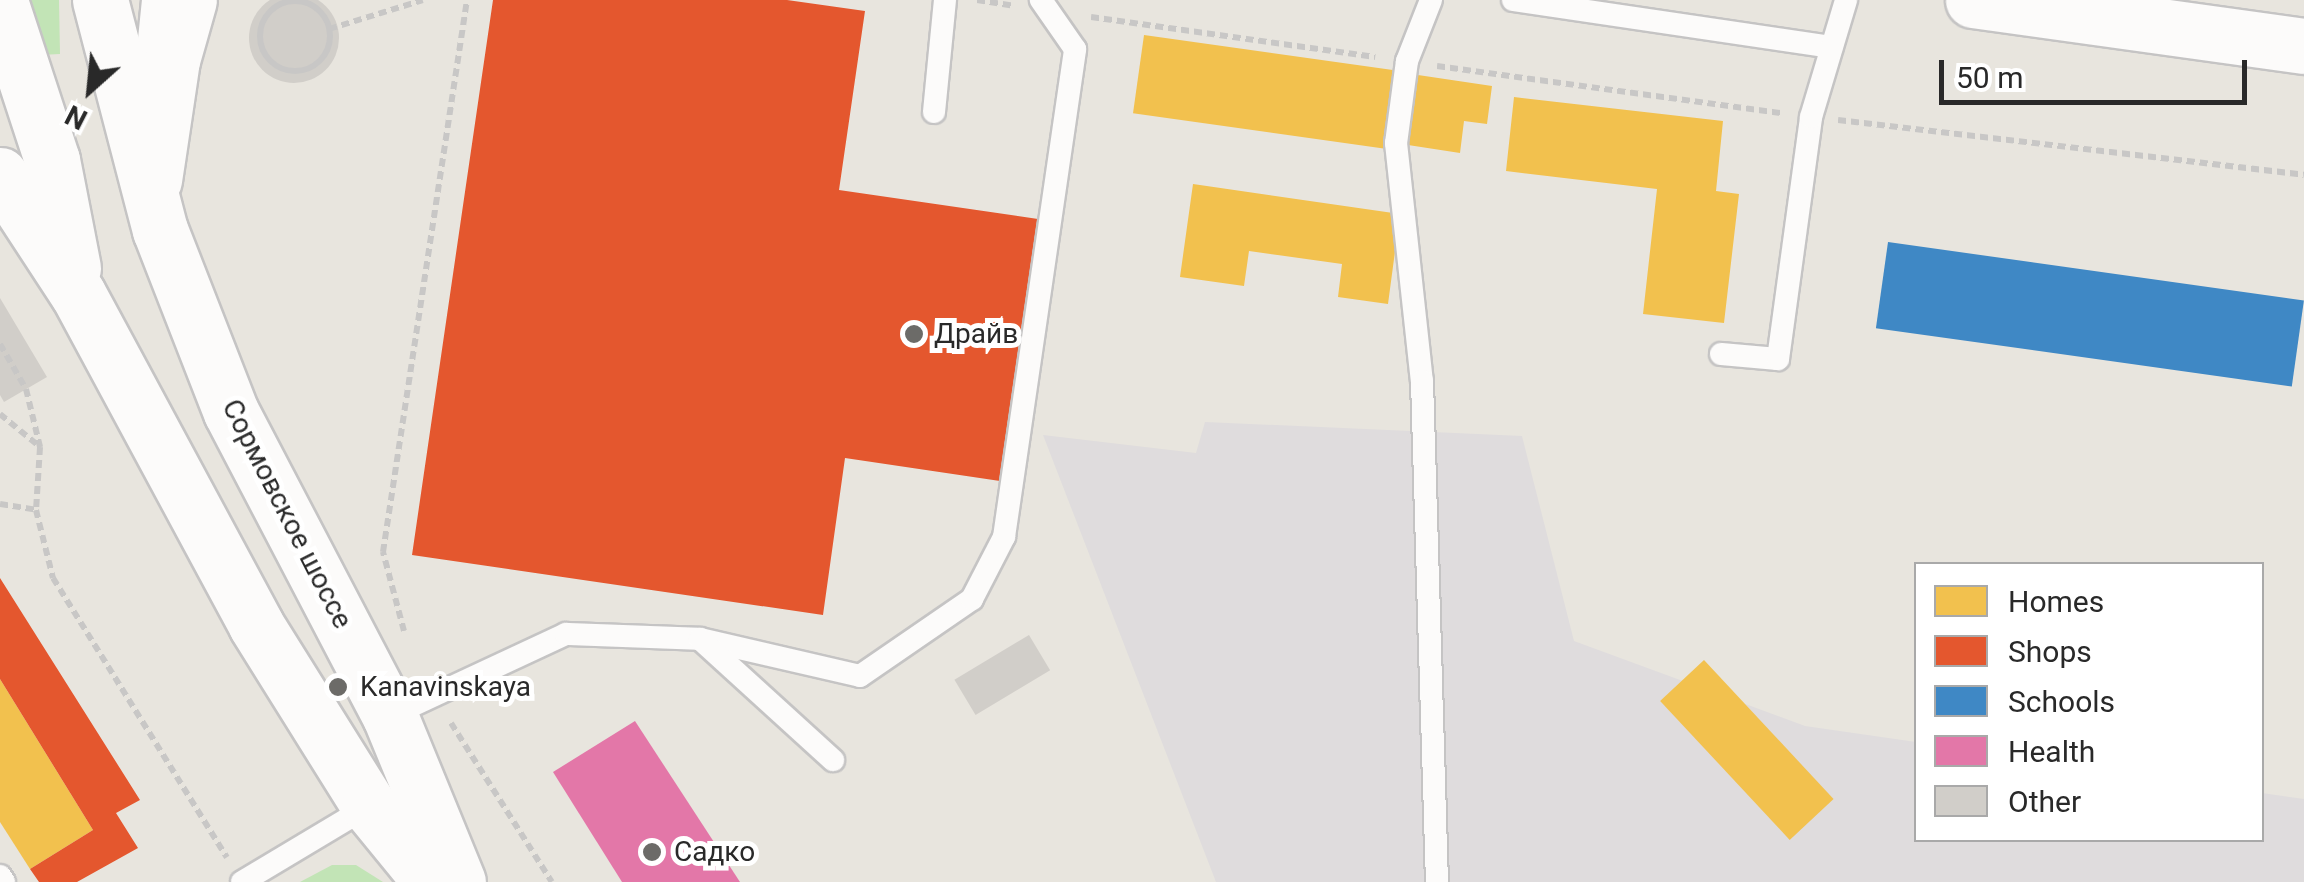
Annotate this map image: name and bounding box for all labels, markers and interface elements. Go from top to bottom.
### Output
north arrow [40,40,140,140]
scale bar [1944,40,2252,102]
text: 50 m [1956,60,2023,95]
text: N [60,98,92,136]
place label: Драйв [934,317,1018,351]
marker: Драйв [903,323,925,345]
street label: Сормовское шоссе [215,394,359,634]
legend [1914,562,2264,842]
text: Homes [2008,584,2104,619]
text: Shops [2008,634,2092,669]
place label: Kanavinskaya [360,670,531,704]
marker: Kanavinskaya [325,674,351,700]
text: Schools [2008,684,2115,719]
text: Health [2008,734,2095,769]
text: Other [2008,784,2081,819]
place label: Садко [674,835,755,869]
marker: Садко [639,839,665,865]

